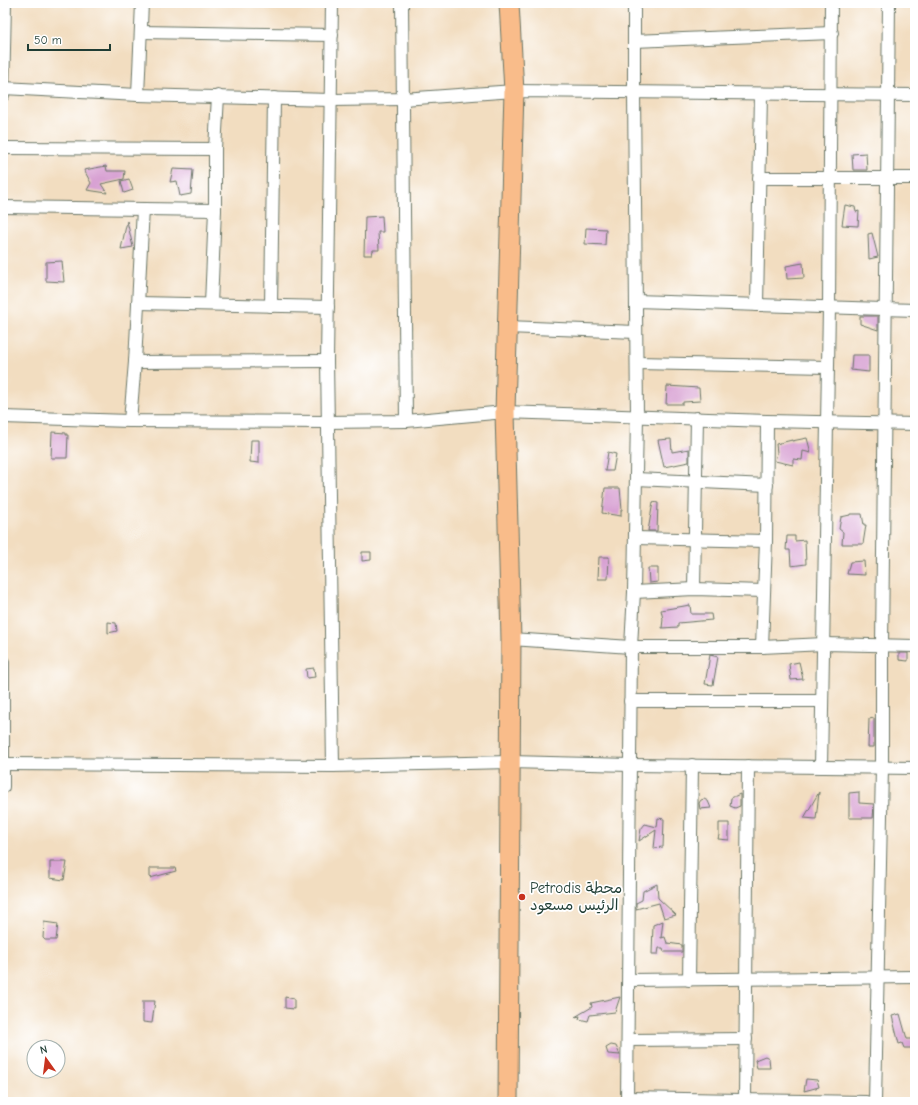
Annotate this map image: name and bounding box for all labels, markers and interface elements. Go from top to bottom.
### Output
scale bar [28,26,110,52]
text: 50 m [34,33,62,47]
place label: Petrodis محطة الرئيس مسعود [530,879,622,915]
marker: Petrodis محطة الرئيس مسعود [517,892,527,902]
north arrow [26,1039,66,1079]
text: N [39,1043,49,1057]

